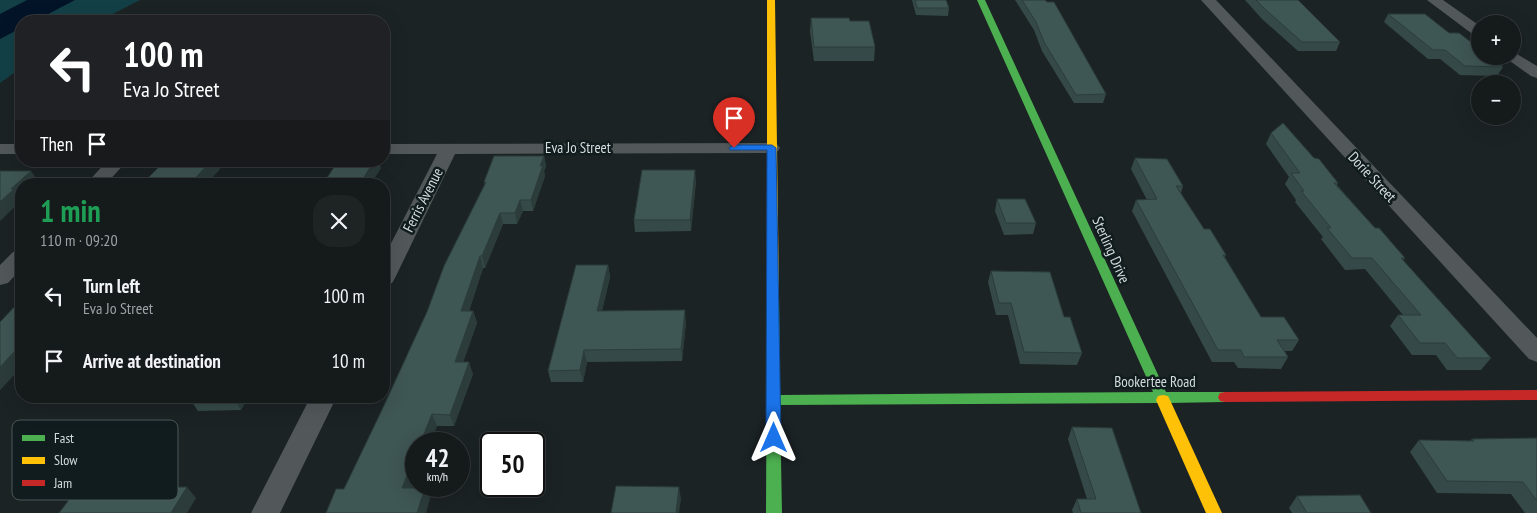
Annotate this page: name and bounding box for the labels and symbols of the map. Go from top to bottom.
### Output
pin [713,97,755,148]
street label: Eva Jo Street [545,138,611,157]
street label: Dorie Street [1344,147,1401,206]
street label: Ferris Avenue [398,164,447,235]
street label: Sterling Drive [1088,214,1135,286]
street label: Bookertee Road [1114,372,1196,391]
position arrow [747,411,799,463]
legend [12,420,178,500]
text: Fast [54,429,74,447]
speed limit sign: 50 [480,432,545,497]
text: Slow [54,451,78,469]
text: Jam [53,474,72,492]

